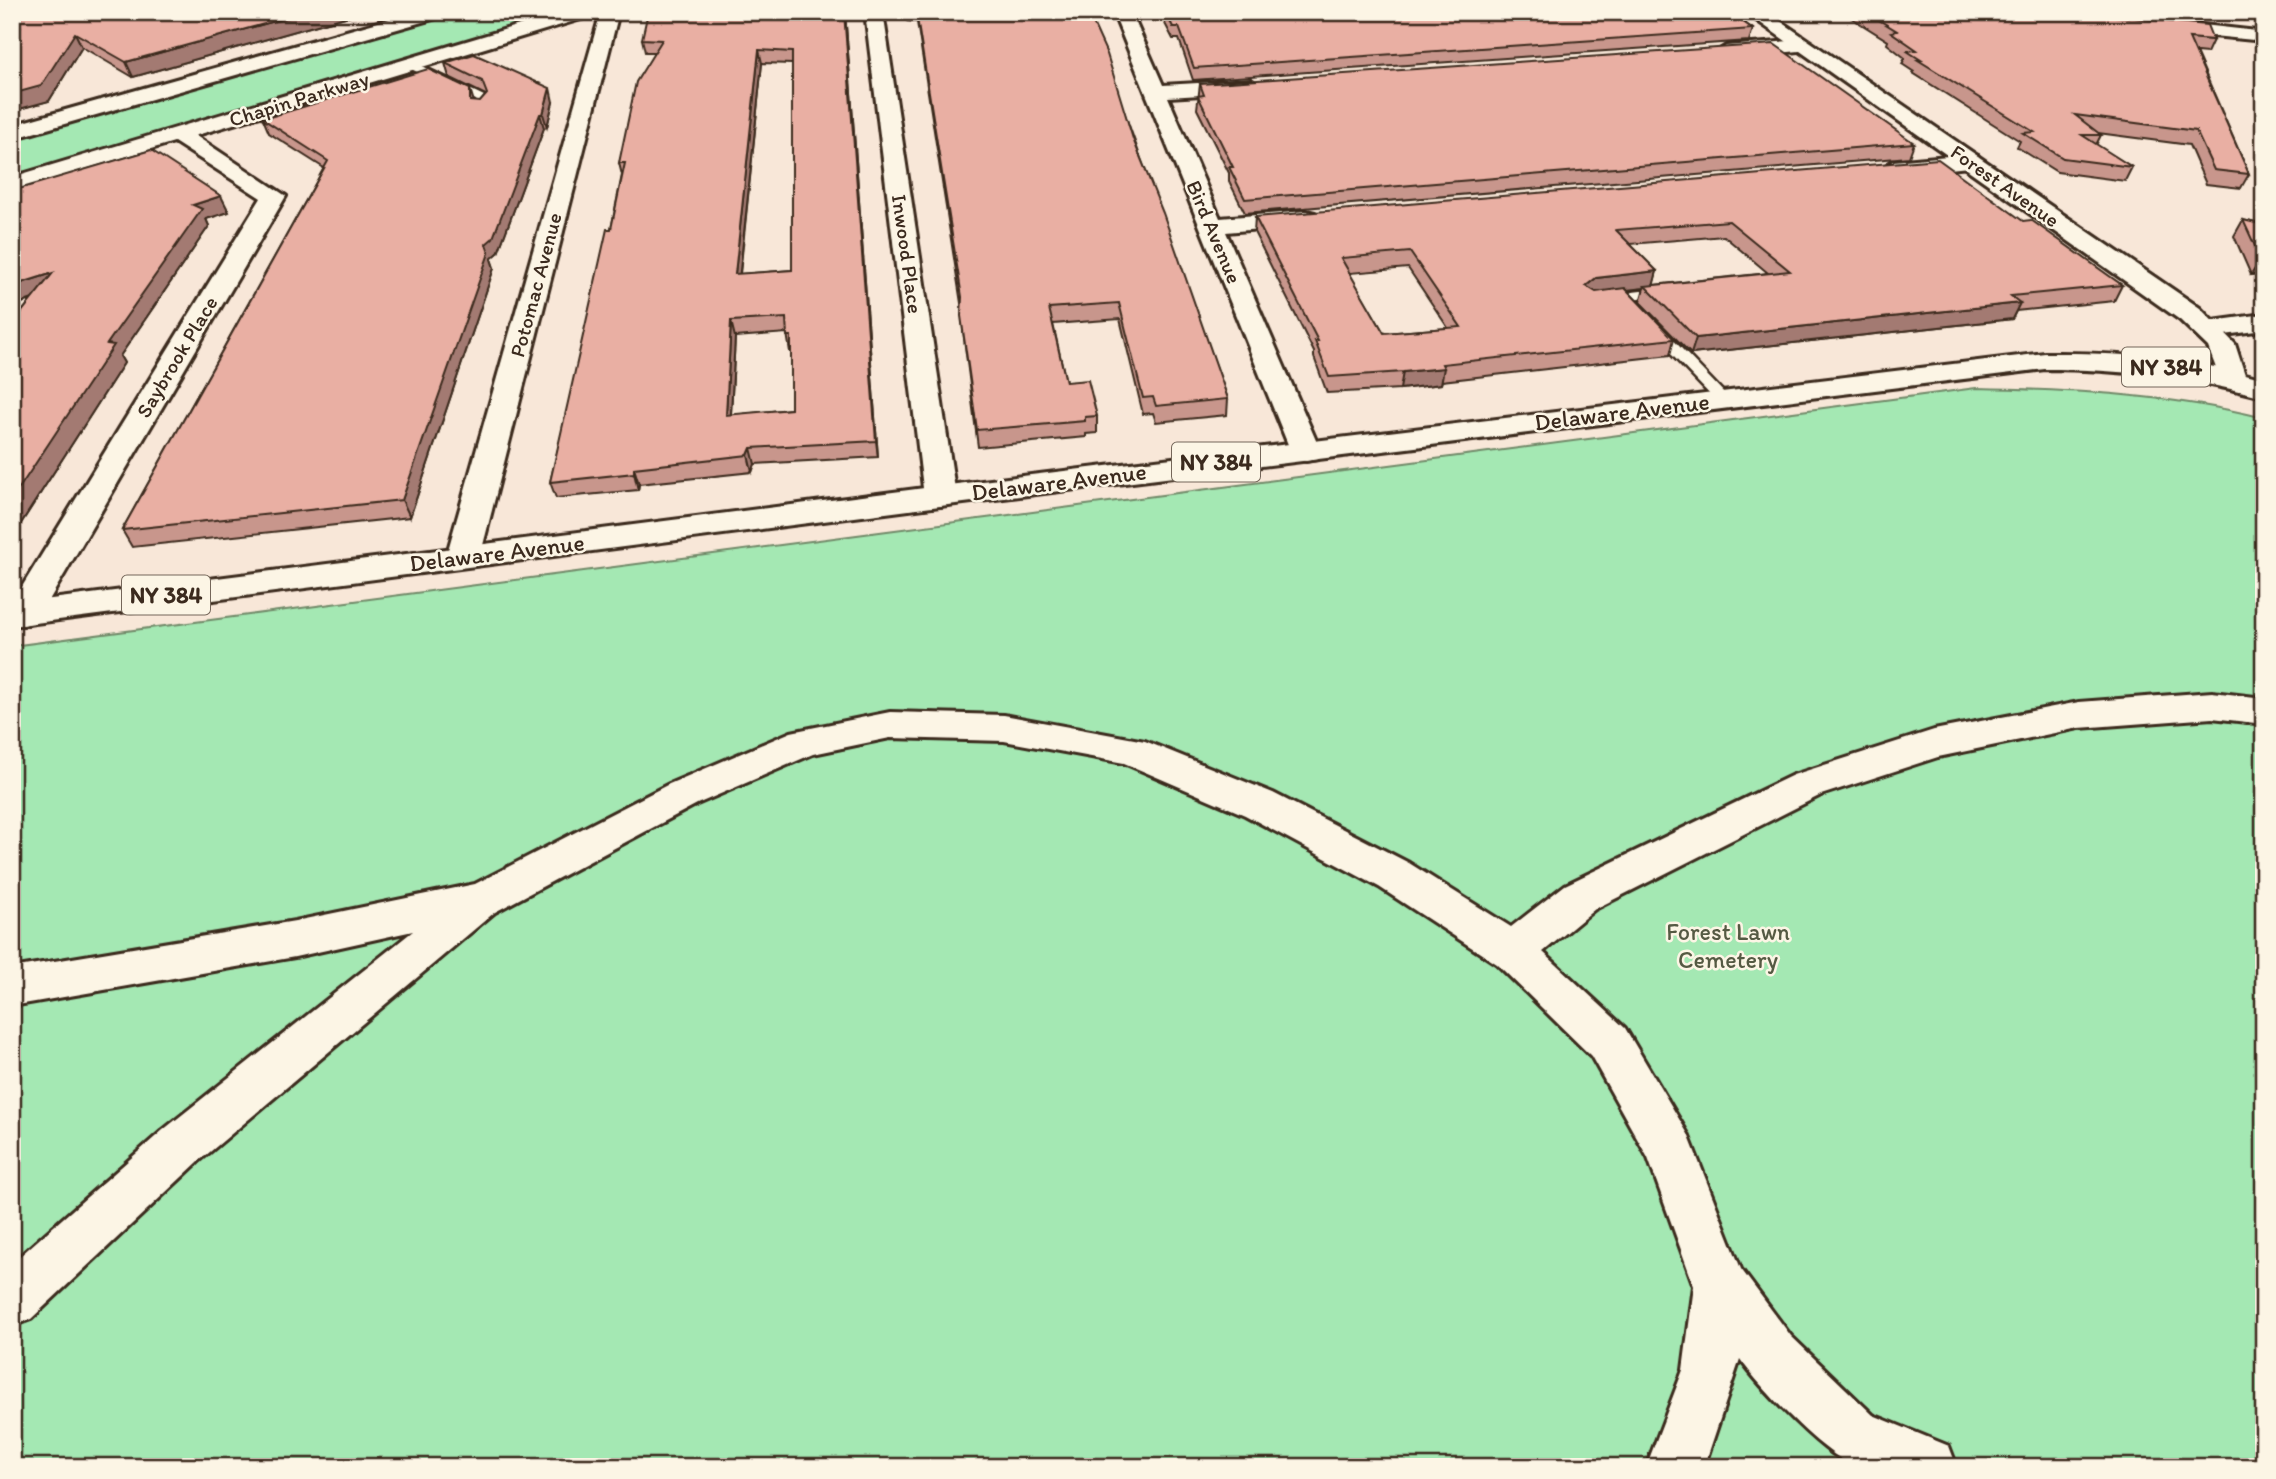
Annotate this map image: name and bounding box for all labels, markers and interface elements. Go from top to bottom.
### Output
street label: Chapin Parkway [226,65,372,132]
street label: Forest Avenue [1946,139,2064,232]
street label: Bird Avenue [1181,176,1247,287]
street label: Inwood Place [887,193,928,315]
street label: Potomac Avenue [504,210,567,360]
street label: Saybrook Place [131,291,223,422]
road number: NY 384 [2122,348,2210,386]
street label: Delaware Avenue [1533,386,1711,437]
road number: NY 384 [1172,442,1260,482]
street label: Delaware Avenue [970,456,1148,507]
street label: Delaware Avenue [408,527,586,578]
road number: NY 384 [122,576,210,614]
park label: Forest Lawn Cemetery [1666,917,1790,974]

